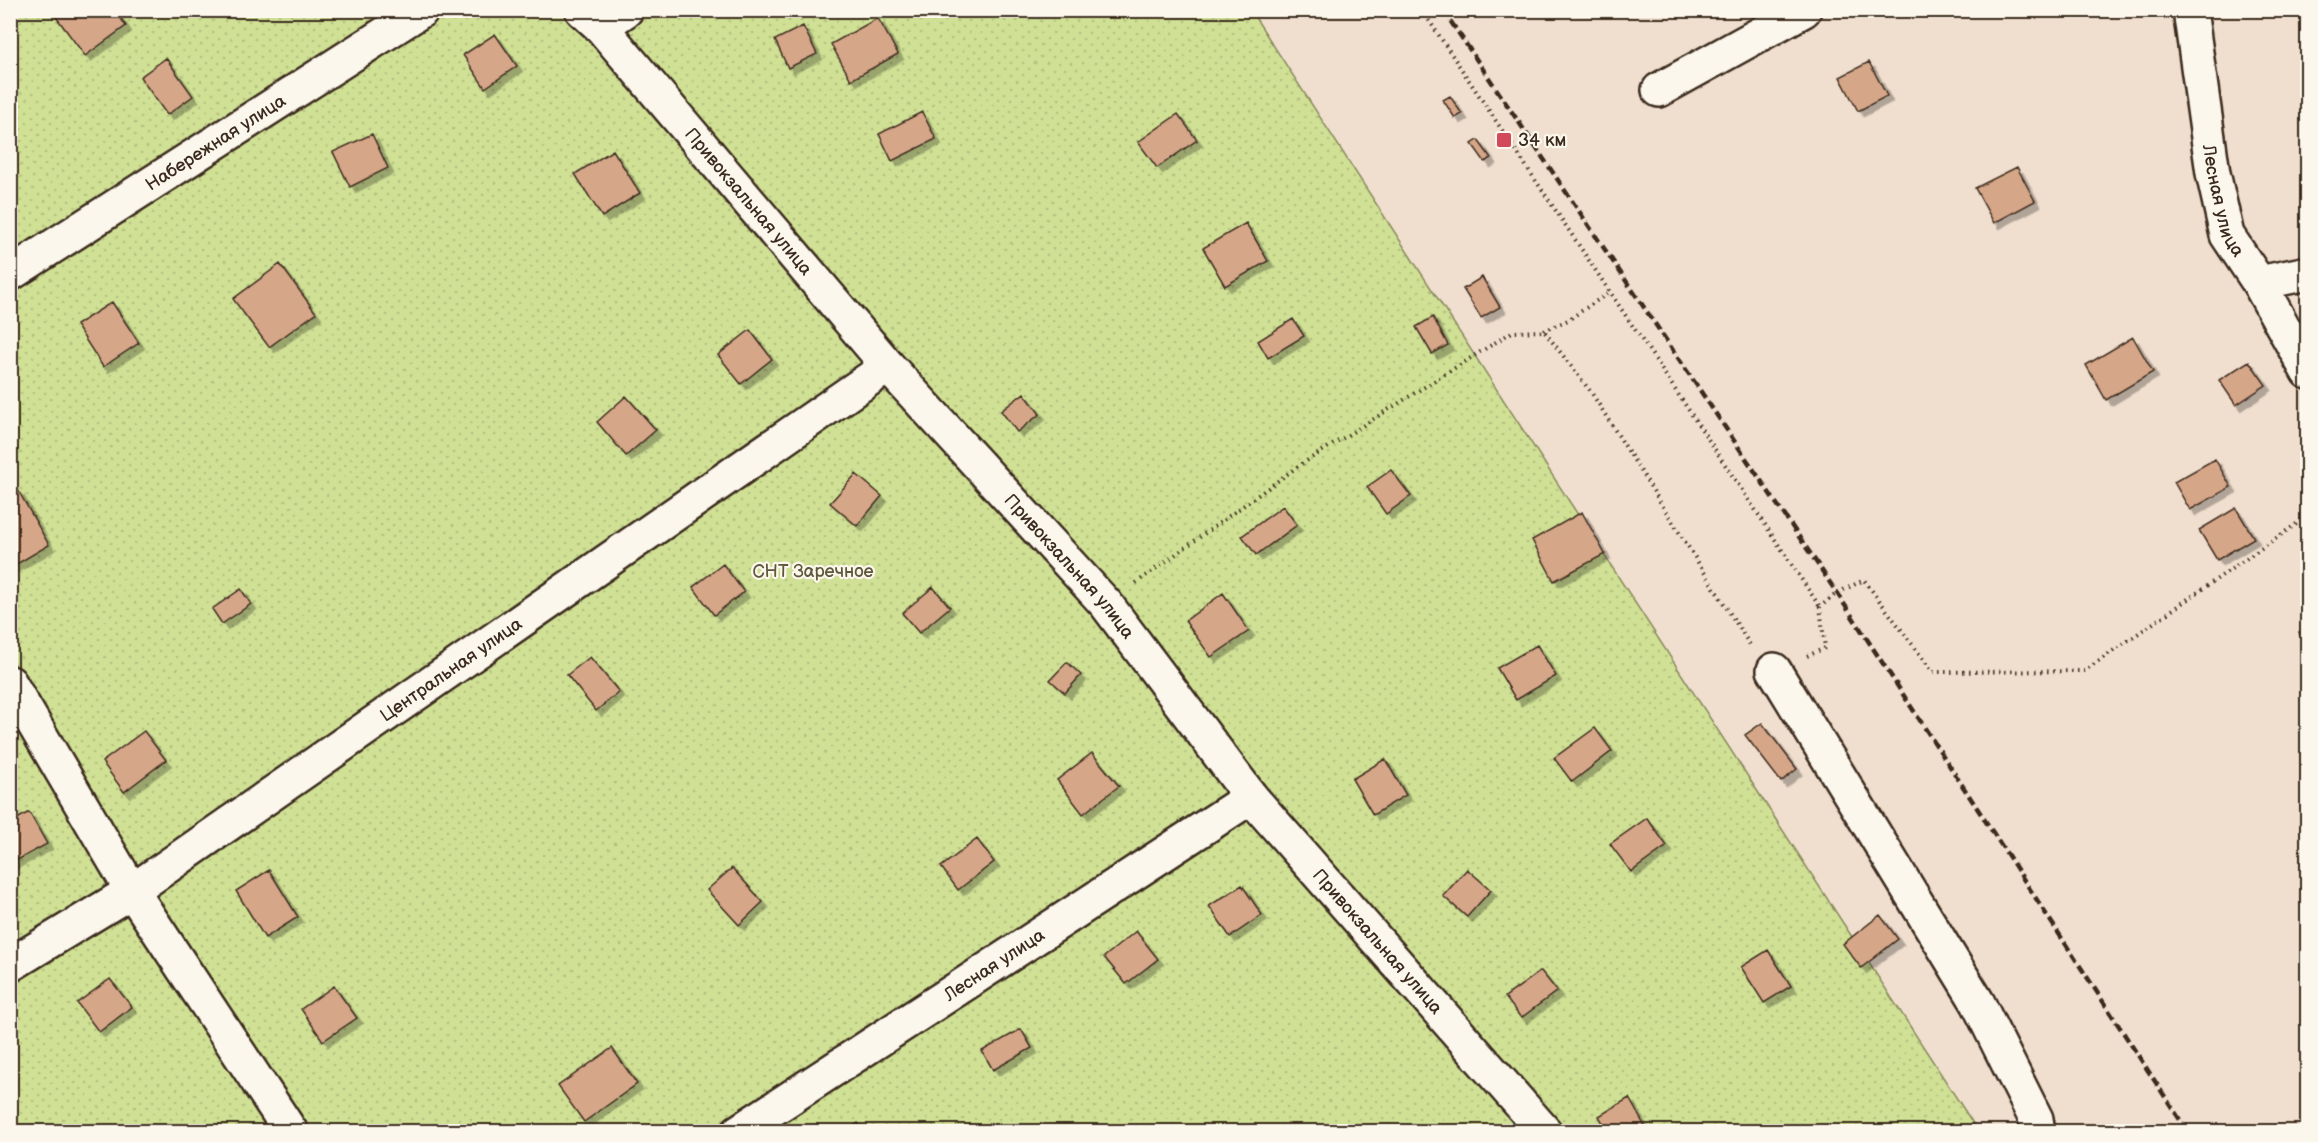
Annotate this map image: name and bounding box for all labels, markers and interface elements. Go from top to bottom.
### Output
street label: Набережная улица [141,90,290,195]
street label: Привокзальная улица [681,124,817,279]
place label: 34 км [1518,130,1566,151]
marker: 34 км [1495,131,1513,149]
street label: Лесная улица [2198,142,2249,261]
street label: Привокзальная улица [1000,490,1139,643]
park label: СНТ Заречное [752,561,874,582]
street label: Центральная улица [376,613,526,726]
street label: Привокзальная улица [1308,865,1447,1019]
street label: Лесная улица [939,924,1049,1006]

